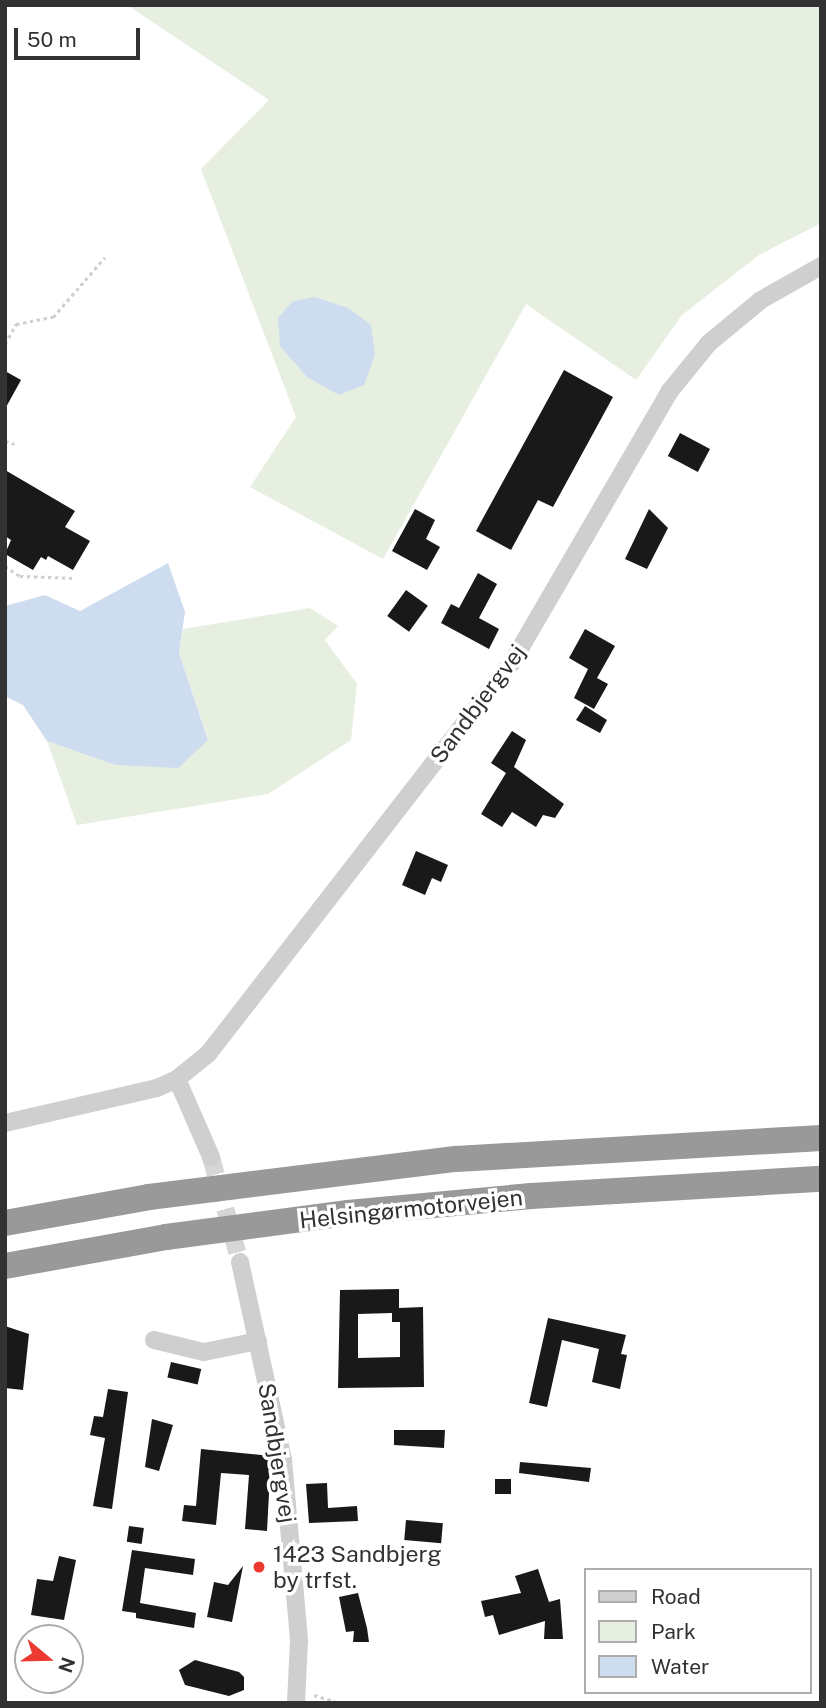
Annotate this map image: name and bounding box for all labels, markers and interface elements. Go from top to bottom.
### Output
scale bar [18,14,144,58]
text: 50 m [27,27,77,52]
street label: Sandbjergvej [424,639,532,769]
street label: Helsingørmotorvejen [298,1184,524,1234]
street label: Sandbjergvej [252,1381,302,1525]
place label: 1423 Sandbjerg by trfst. [273,1540,442,1594]
marker: 1423 Sandbjerg by trfst. [251,1559,267,1575]
legend [584,1568,812,1694]
text: Road [651,1584,701,1609]
text: Park [651,1619,696,1644]
north arrow [14,1624,84,1694]
text: Water [651,1654,709,1679]
text: N [54,1655,80,1676]

